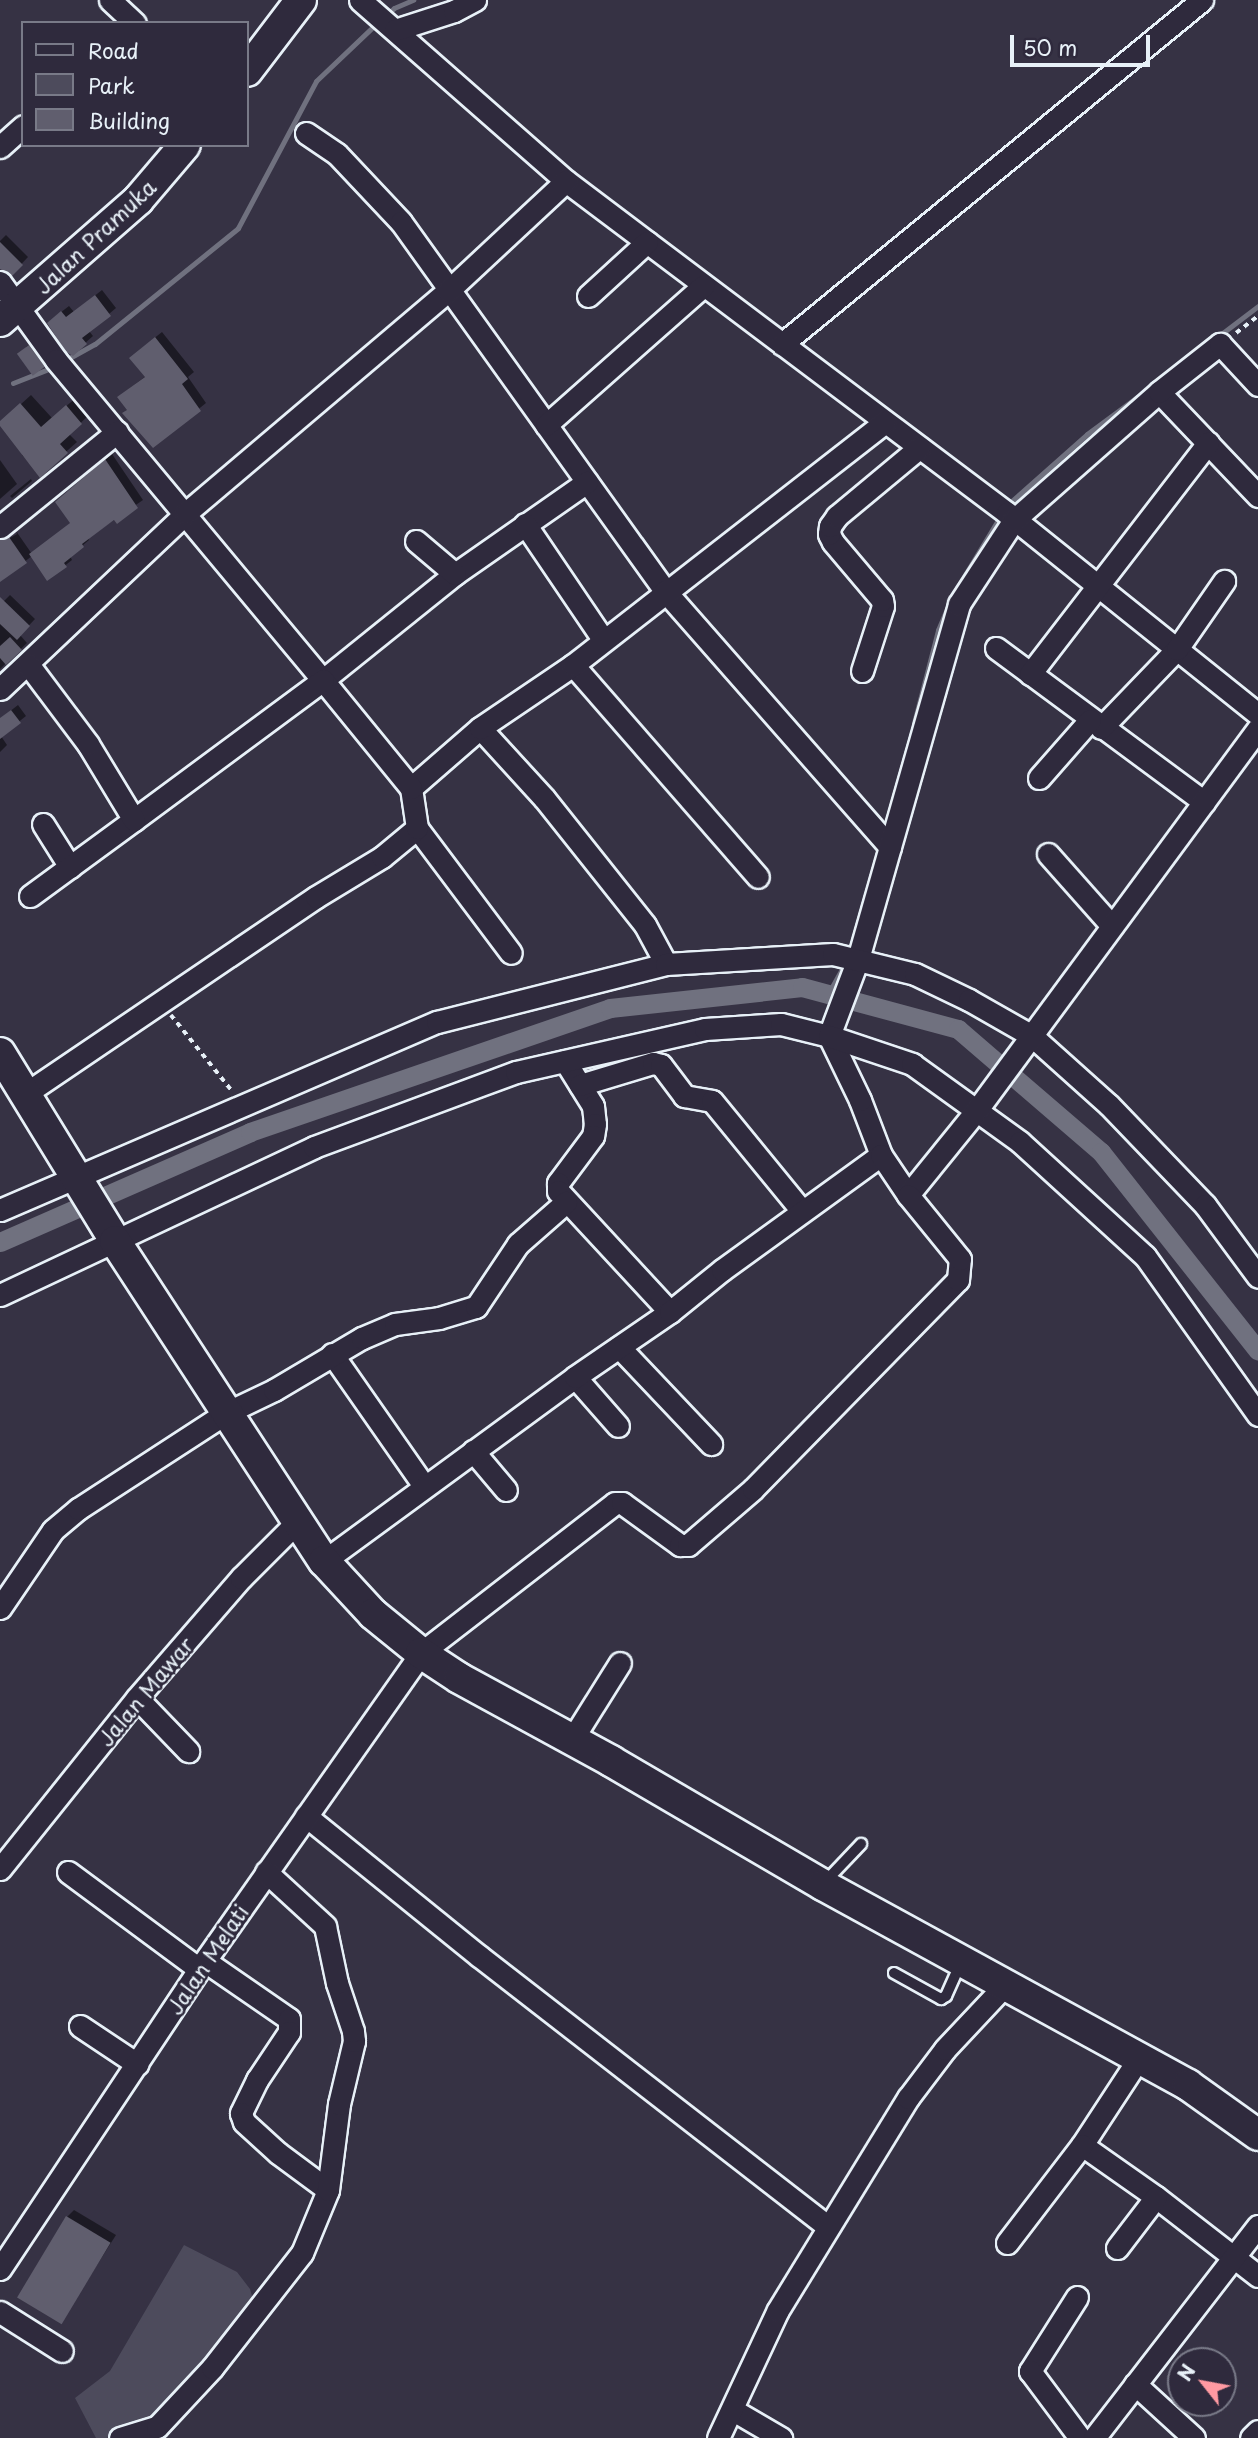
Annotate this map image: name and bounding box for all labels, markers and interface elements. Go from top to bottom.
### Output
legend [21,21,248,147]
scale bar [1013,21,1153,65]
text: 50 m [1023,31,1077,63]
text: Road [88,34,139,66]
text: Park [88,69,135,101]
text: Building [88,104,170,136]
street label: Jalan Pramuka [30,174,160,298]
street label: Jalan Mawar [92,1632,198,1750]
street label: Jalan Melati [161,1899,253,2019]
north arrow [1167,2347,1237,2417]
text: N [1170,2359,1202,2386]

